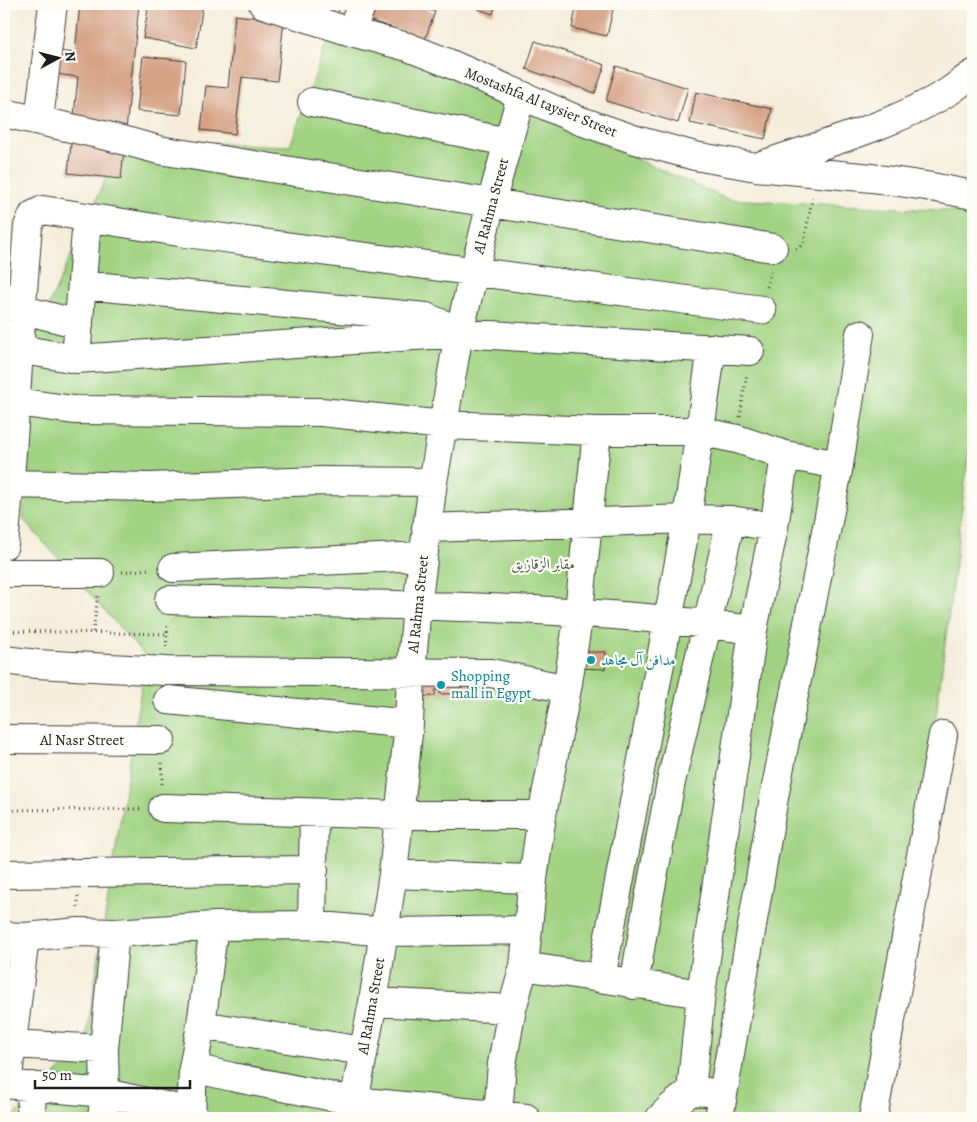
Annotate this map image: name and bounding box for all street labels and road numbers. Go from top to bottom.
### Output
street label: Mostashfa Al taysier Street [462,62,620,142]
street label: Al Rahma Street [468,156,513,257]
street label: Al Rahma Street [403,554,433,655]
street label: Al Nasr Street [39,730,124,750]
street label: Al Rahma Street [352,956,389,1057]

